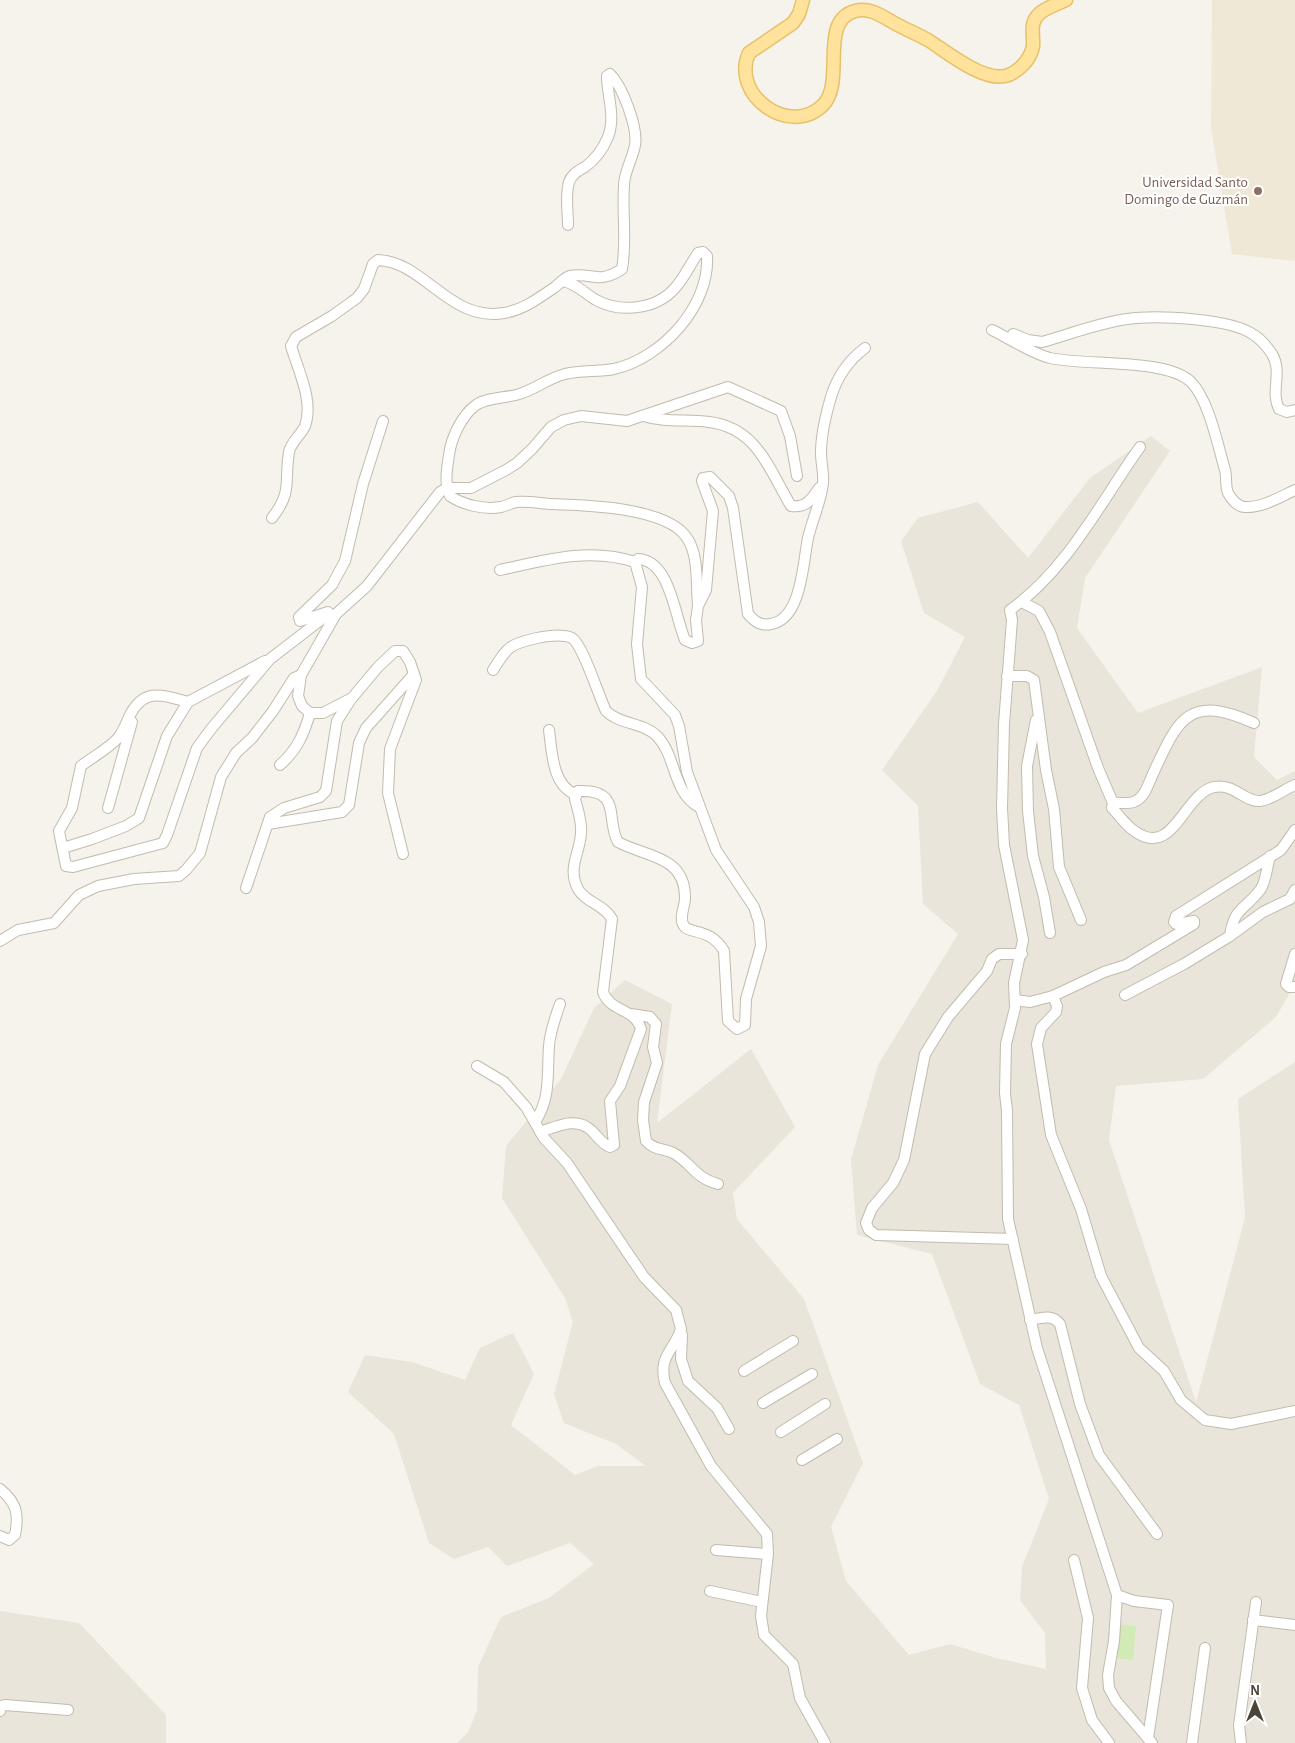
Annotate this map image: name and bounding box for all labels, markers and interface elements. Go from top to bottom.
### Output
place label: Universidad Santo Domingo de Guzmán [1124,175,1248,207]
marker: Universidad Santo Domingo de Guzmán [1252,185,1264,197]
north arrow [1230,1678,1280,1728]
text: N [1250,1684,1260,1698]

